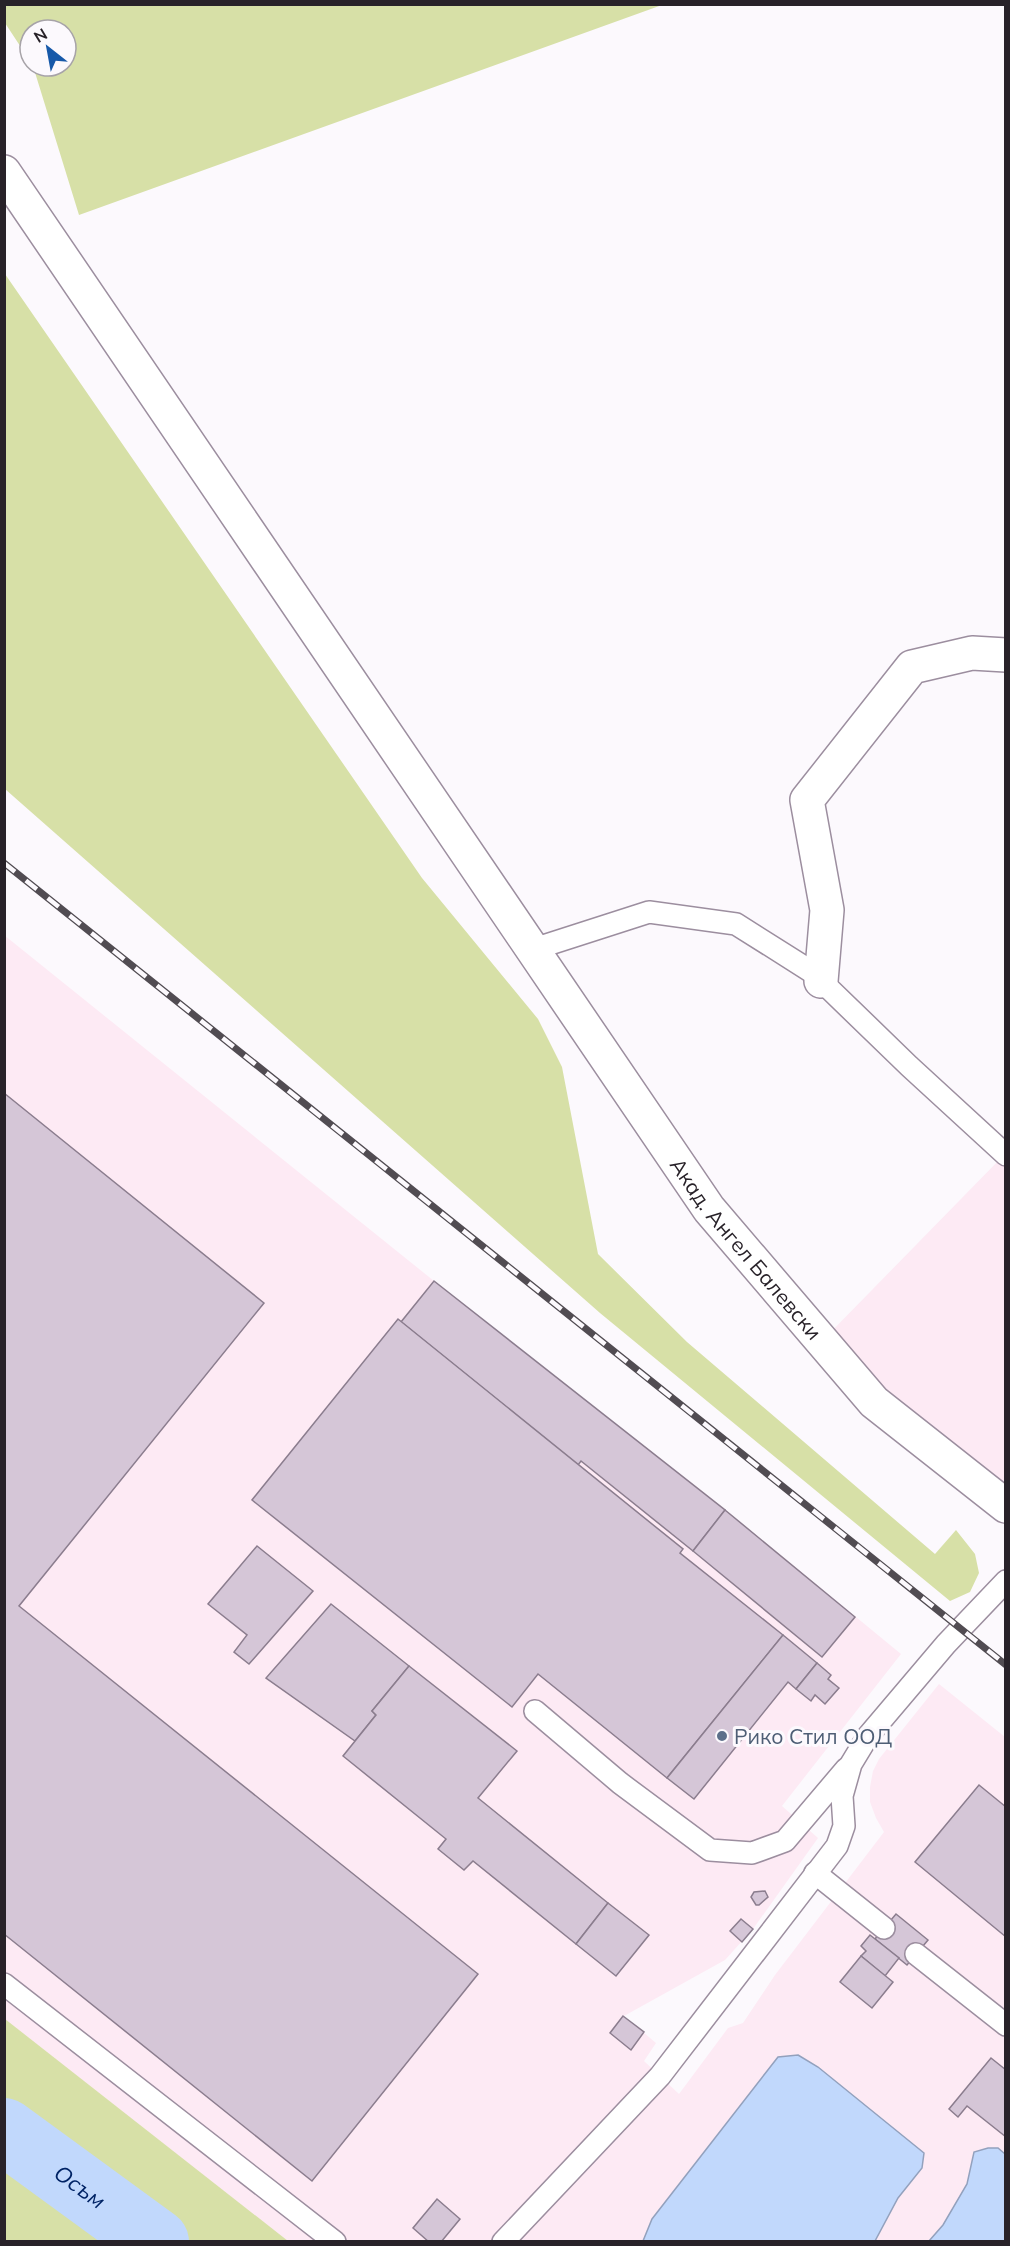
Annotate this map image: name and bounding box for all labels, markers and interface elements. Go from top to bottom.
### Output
north arrow [18,18,78,78]
text: N [30,23,51,47]
street label: Акад. Ангел Балевски [665,1153,828,1345]
place label: Рико Стил ООД [734,1723,892,1749]
marker: Рико Стил ООД [715,1729,729,1743]
water label: Осъм [49,2158,111,2214]

